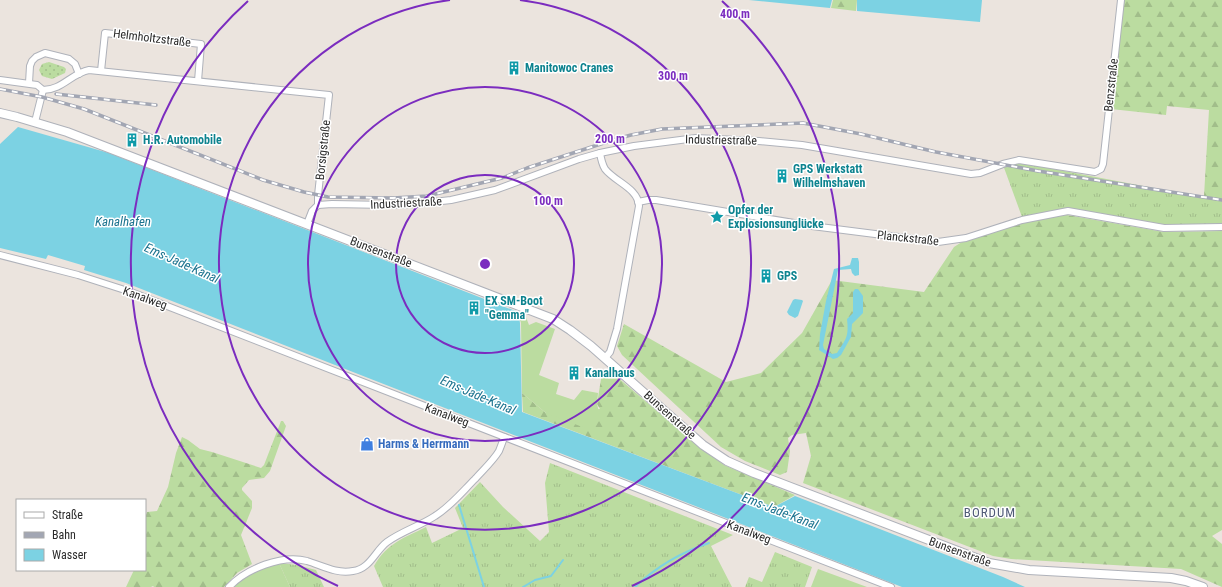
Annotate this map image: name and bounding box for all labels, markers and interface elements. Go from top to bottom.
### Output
text: 400 m [720,7,750,21]
street label: Helmholtzstraße [112,26,192,50]
street label: Benzstraße [1101,57,1121,112]
building icon: Manitowoc Cranes [506,60,522,76]
place label: Manitowoc Cranes [525,61,614,75]
text: 300 m [658,69,688,83]
street label: Borsigstraße [313,119,333,181]
building icon: H.R. Automobile [124,132,140,148]
text: 200 m [595,132,625,146]
street label: Industriestraße [685,132,757,148]
place label: H.R. Automobile [143,133,222,147]
place label: GPS Werkstatt Wilhelmshaven [793,162,866,190]
building icon: GPS Werkstatt Wilhelmshaven [774,168,790,184]
street label: Industriestraße [370,194,443,212]
text: 100 m [533,194,563,208]
place label: Opfer der Explosionsunglücke [728,203,824,231]
place icon: Opfer der Explosionsunglücke [709,209,725,225]
water label: Kanalhafen [95,214,151,229]
street label: Planckstraße [876,228,940,248]
street label: Bunsenstraße [348,234,414,270]
water label: Ems-Jade-Kanal [142,240,223,287]
centre of rings [478,257,492,271]
building icon: GPS [758,268,774,284]
place label: GPS [777,269,798,283]
street label: Kanalweg [121,284,169,312]
place label: EX SM-Boot "Gemma" [485,294,543,322]
building icon: EX SM-Boot "Gemma" [466,300,482,316]
building icon: Kanalhaus [566,365,582,381]
place label: Kanalhaus [585,366,635,380]
water label: Ems-Jade-Kanal [438,372,519,418]
street label: Bunsenstraße [641,388,699,442]
street label: Kanalweg [423,400,471,430]
shop icon: Harms & Herrmann [359,436,375,452]
place label: Harms & Herrmann [378,437,469,451]
water label: Ems-Jade-Kanal [740,490,821,533]
legend [16,499,146,571]
district label: BORDUM [964,505,1016,520]
text: Straße [52,508,83,522]
street label: Kanalweg [725,517,773,547]
text: Bahn [52,528,76,542]
street label: Bunsenstraße [927,534,993,570]
text: Wasser [52,548,87,562]

